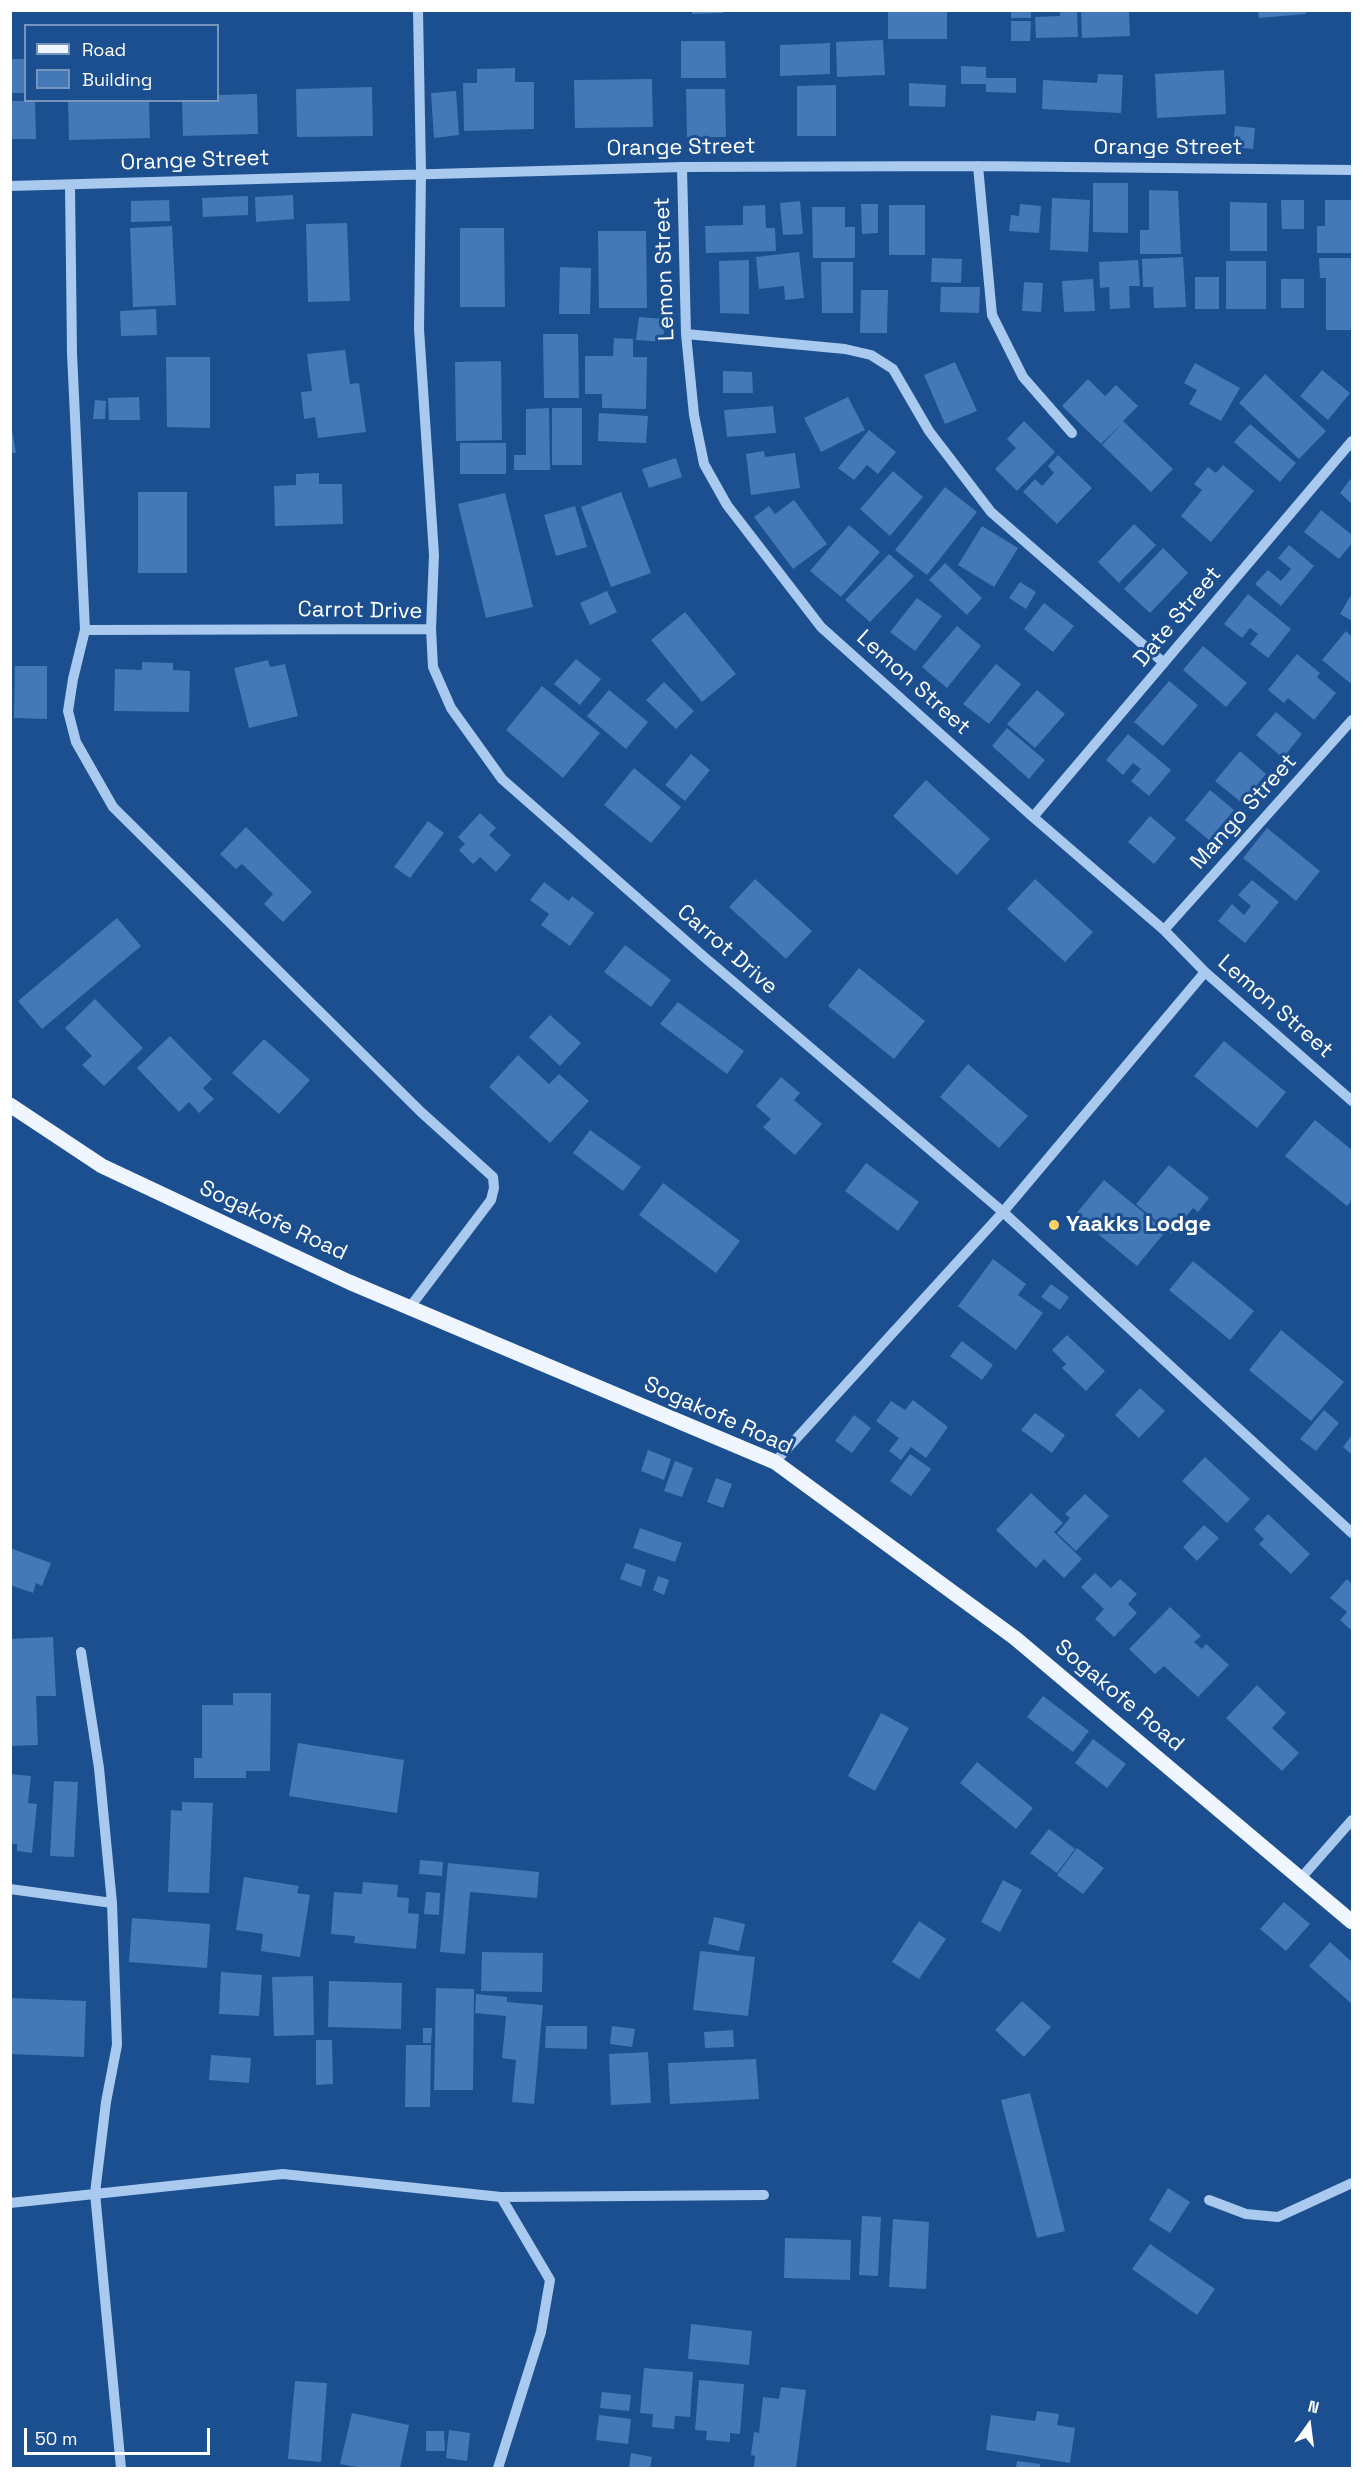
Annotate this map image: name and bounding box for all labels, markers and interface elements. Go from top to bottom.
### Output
legend [24,24,219,102]
text: Road [82,38,126,61]
text: Building [82,68,152,91]
street label: Orange Street [606,134,756,162]
street label: Orange Street [1094,135,1242,161]
street label: Orange Street [120,145,270,177]
street label: Lemon Street [649,197,681,341]
street label: Date Street [1129,562,1227,672]
street label: Carrot Drive [297,597,423,625]
street label: Lemon Street [851,625,975,741]
street label: Mango Street [1185,749,1303,875]
street label: Carrot Drive [671,899,783,1001]
street label: Lemon Street [1212,950,1338,1064]
street label: Sogakofe Road [195,1175,351,1267]
place label: Yaakks Lodge [1066,1212,1211,1238]
marker: Yaakks Lodge [1047,1218,1061,1232]
street label: Sogakofe Road [639,1371,797,1461]
street label: Sogakofe Road [1049,1634,1189,1758]
north arrow [1279,2395,1339,2455]
text: N [1306,2396,1321,2419]
scale bar [27,2416,213,2454]
text: 50 m [35,2427,77,2450]

